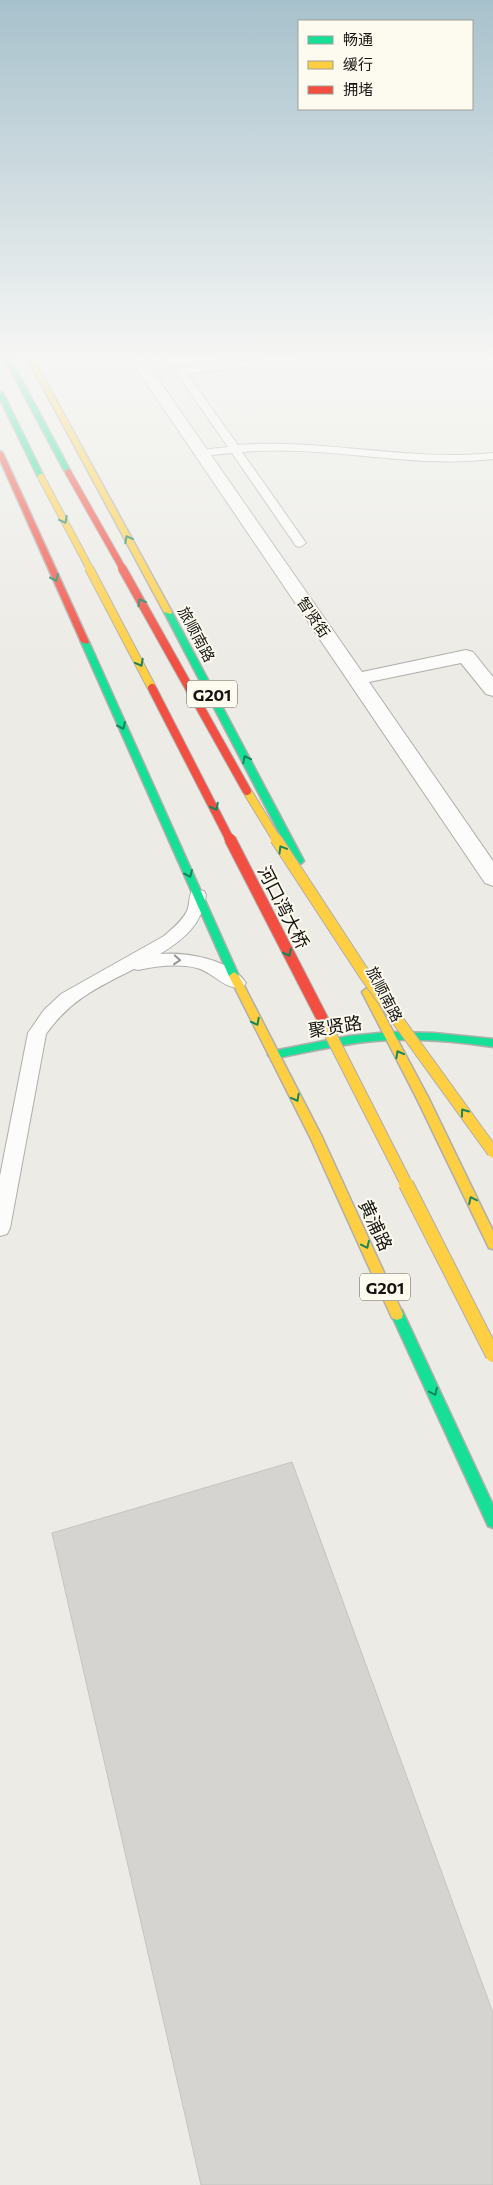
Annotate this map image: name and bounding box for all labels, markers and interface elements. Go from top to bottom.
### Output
legend [298,20,473,110]
text: 畅通 [343,30,373,48]
text: 缓行 [343,55,373,73]
text: 拥堵 [343,80,373,98]
one-way arrow [57,514,67,523]
one-way arrow [124,536,134,545]
one-way arrow [49,573,60,582]
street label: 智贤街 [294,593,334,641]
one-way arrow [137,598,147,607]
street label: 旅顺南路 [175,603,219,665]
one-way arrow [134,658,144,667]
road number: G201 [187,681,237,708]
one-way arrow [116,721,126,730]
one-way arrow [242,756,252,765]
one-way arrow [209,802,219,811]
one-way arrow [278,846,288,855]
street label: 河口湾大桥 [254,862,314,952]
one-way arrow [182,869,193,878]
one-way arrow [282,947,292,956]
one-way arrow [174,954,182,965]
street label: 旅顺南路 [363,963,407,1025]
street label: 聚贤路 [307,1011,363,1041]
one-way arrow [250,1017,260,1026]
one-way arrow [395,1051,405,1060]
one-way arrow [290,1093,300,1102]
one-way arrow [461,1108,470,1118]
street label: 黄浦路 [355,1196,397,1254]
one-way arrow [468,1196,478,1205]
one-way arrow [359,1240,370,1249]
road number: G201 [360,1274,410,1300]
one-way arrow [428,1387,438,1396]

